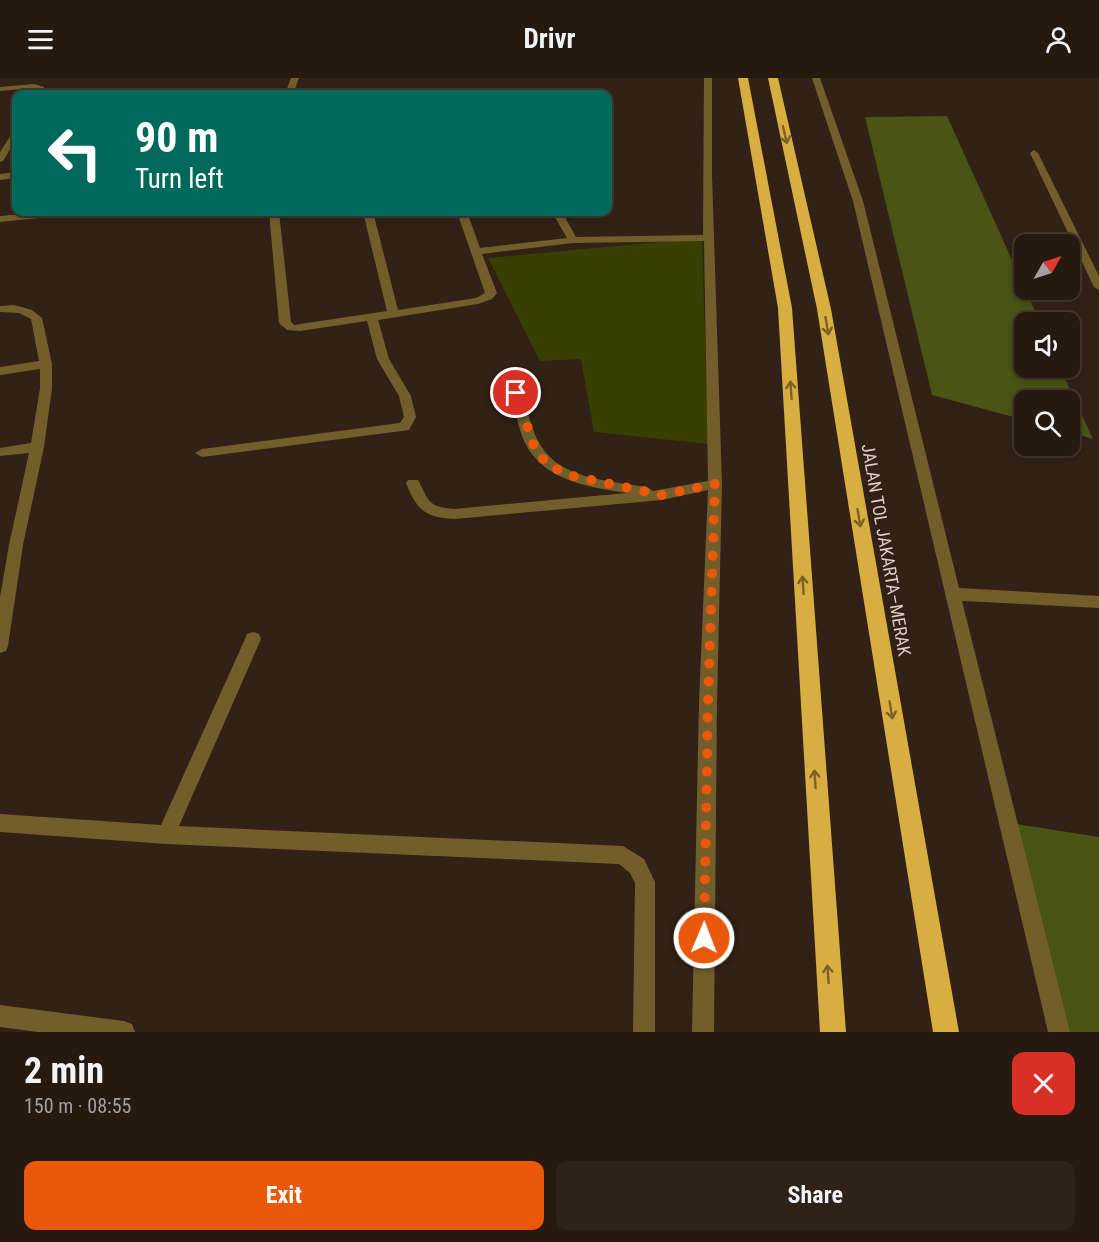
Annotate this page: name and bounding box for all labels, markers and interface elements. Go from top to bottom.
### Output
icon: menu [24,23,57,56]
text: Drivr [523,23,576,55]
icon: person [1042,23,1075,56]
text: 90 m [135,113,218,162]
icon: left [36,114,114,192]
one-way arrow [780,125,792,144]
text: Turn left [135,163,224,195]
north arrow [1014,234,1080,300]
map controls [1014,234,1080,456]
button: sound [1014,312,1080,378]
one-way arrow [821,315,832,335]
pin [490,367,541,418]
icon: arrive [499,376,532,409]
one-way arrow [785,380,796,400]
button: search [1014,390,1080,456]
street label: JALAN TOL JAKARTA–MERAK [857,442,916,658]
one-way arrow [854,508,865,527]
one-way arrow [797,575,808,595]
one-way arrow [886,700,897,720]
one-way arrow [810,770,821,790]
position arrow [672,906,736,970]
one-way arrow [822,964,833,984]
text: 2 min [24,1050,104,1092]
button: close [1012,1052,1075,1115]
text: 150 m · 08:55 [24,1094,131,1118]
button: Exit [24,1161,544,1230]
button: Share [556,1161,1075,1230]

